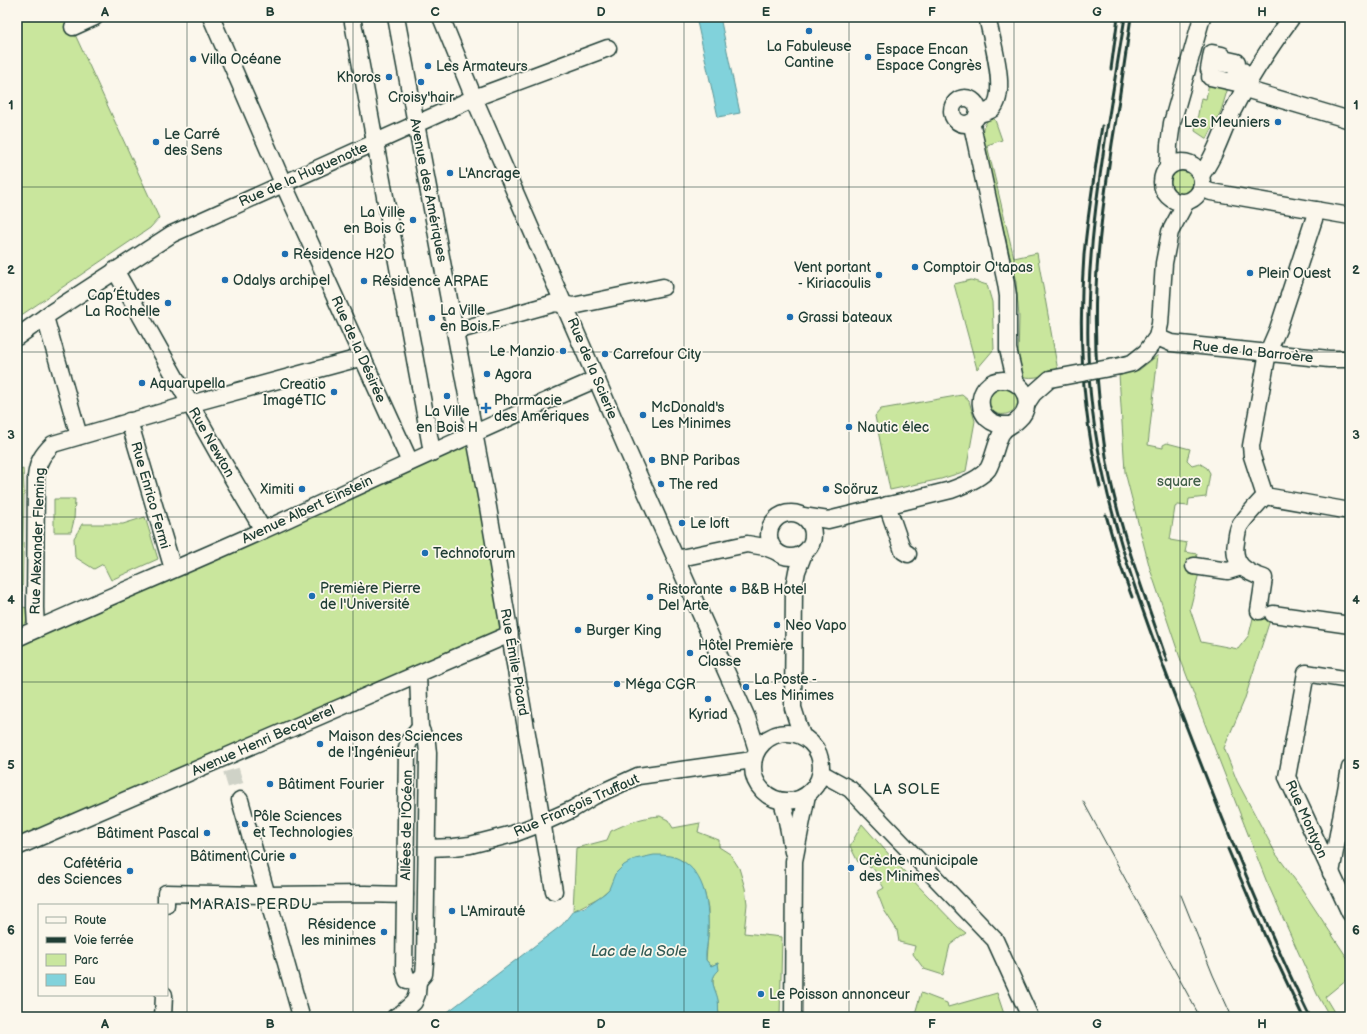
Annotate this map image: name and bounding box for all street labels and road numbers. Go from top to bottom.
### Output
street label: Avenue des Amériques [406,117,451,263]
street label: Rue de la Huguenotte [236,138,370,210]
street label: Rue de la Désirée [327,293,390,405]
street label: Rue de la Scierie [564,315,622,421]
street label: Rue de la Barroère [1192,337,1314,366]
street label: Rue Newton [185,404,238,480]
street label: Rue Enrico Fermi [127,440,174,551]
street label: Rue Alexander Fleming [26,467,49,615]
street label: Avenue Albert Einstein [239,472,376,547]
street label: Rue Émile Picard [497,607,533,717]
street label: Avenue Henri Becquerel [189,701,338,780]
street label: Allées de l'Océan [397,769,416,880]
street label: Rue François Truffaut [511,770,642,841]
street label: Rue Montyon [1282,777,1331,861]

